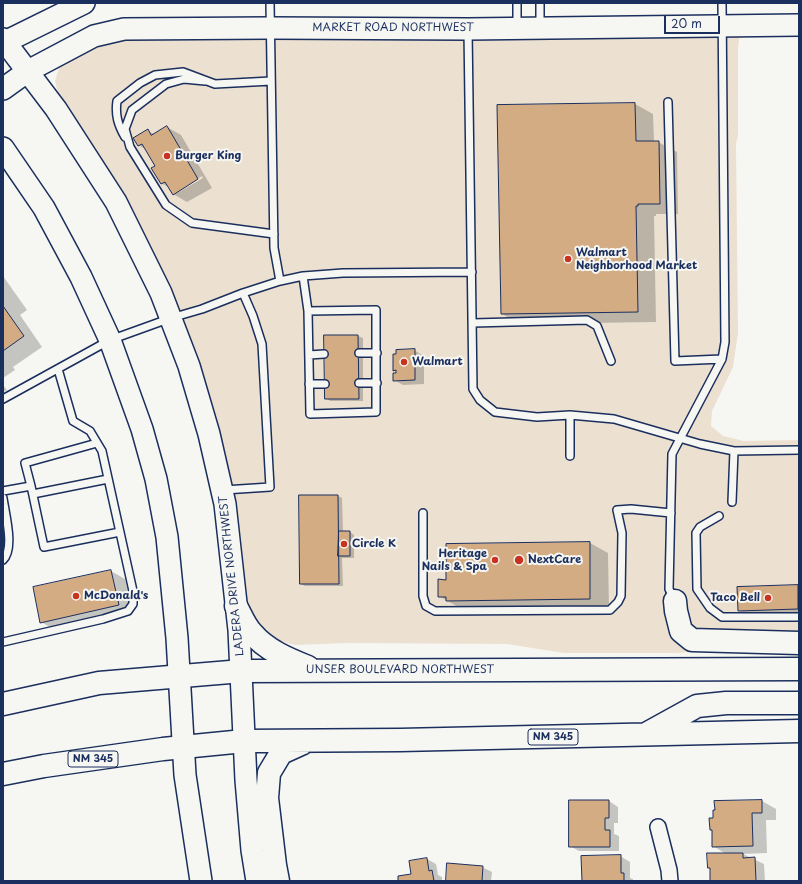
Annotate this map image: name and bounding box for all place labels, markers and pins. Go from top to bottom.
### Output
place label: Burger King [175,149,241,163]
marker: Burger King [162,151,172,161]
place label: Walmart Neighborhood Market [576,246,697,272]
marker: Walmart Neighborhood Market [563,254,573,264]
place label: Walmart [412,355,463,369]
marker: Walmart [399,357,409,367]
place label: Circle K [352,537,396,551]
marker: Circle K [339,539,349,549]
place label: Heritage Nails & Spa [422,547,487,573]
place label: NextCare [528,553,581,567]
marker: NextCare [513,554,525,566]
marker: Heritage Nails & Spa [490,555,500,565]
place label: McDonald's [84,589,148,603]
marker: McDonald's [71,591,81,601]
place label: Taco Bell [710,591,760,605]
marker: Taco Bell [763,593,773,603]

